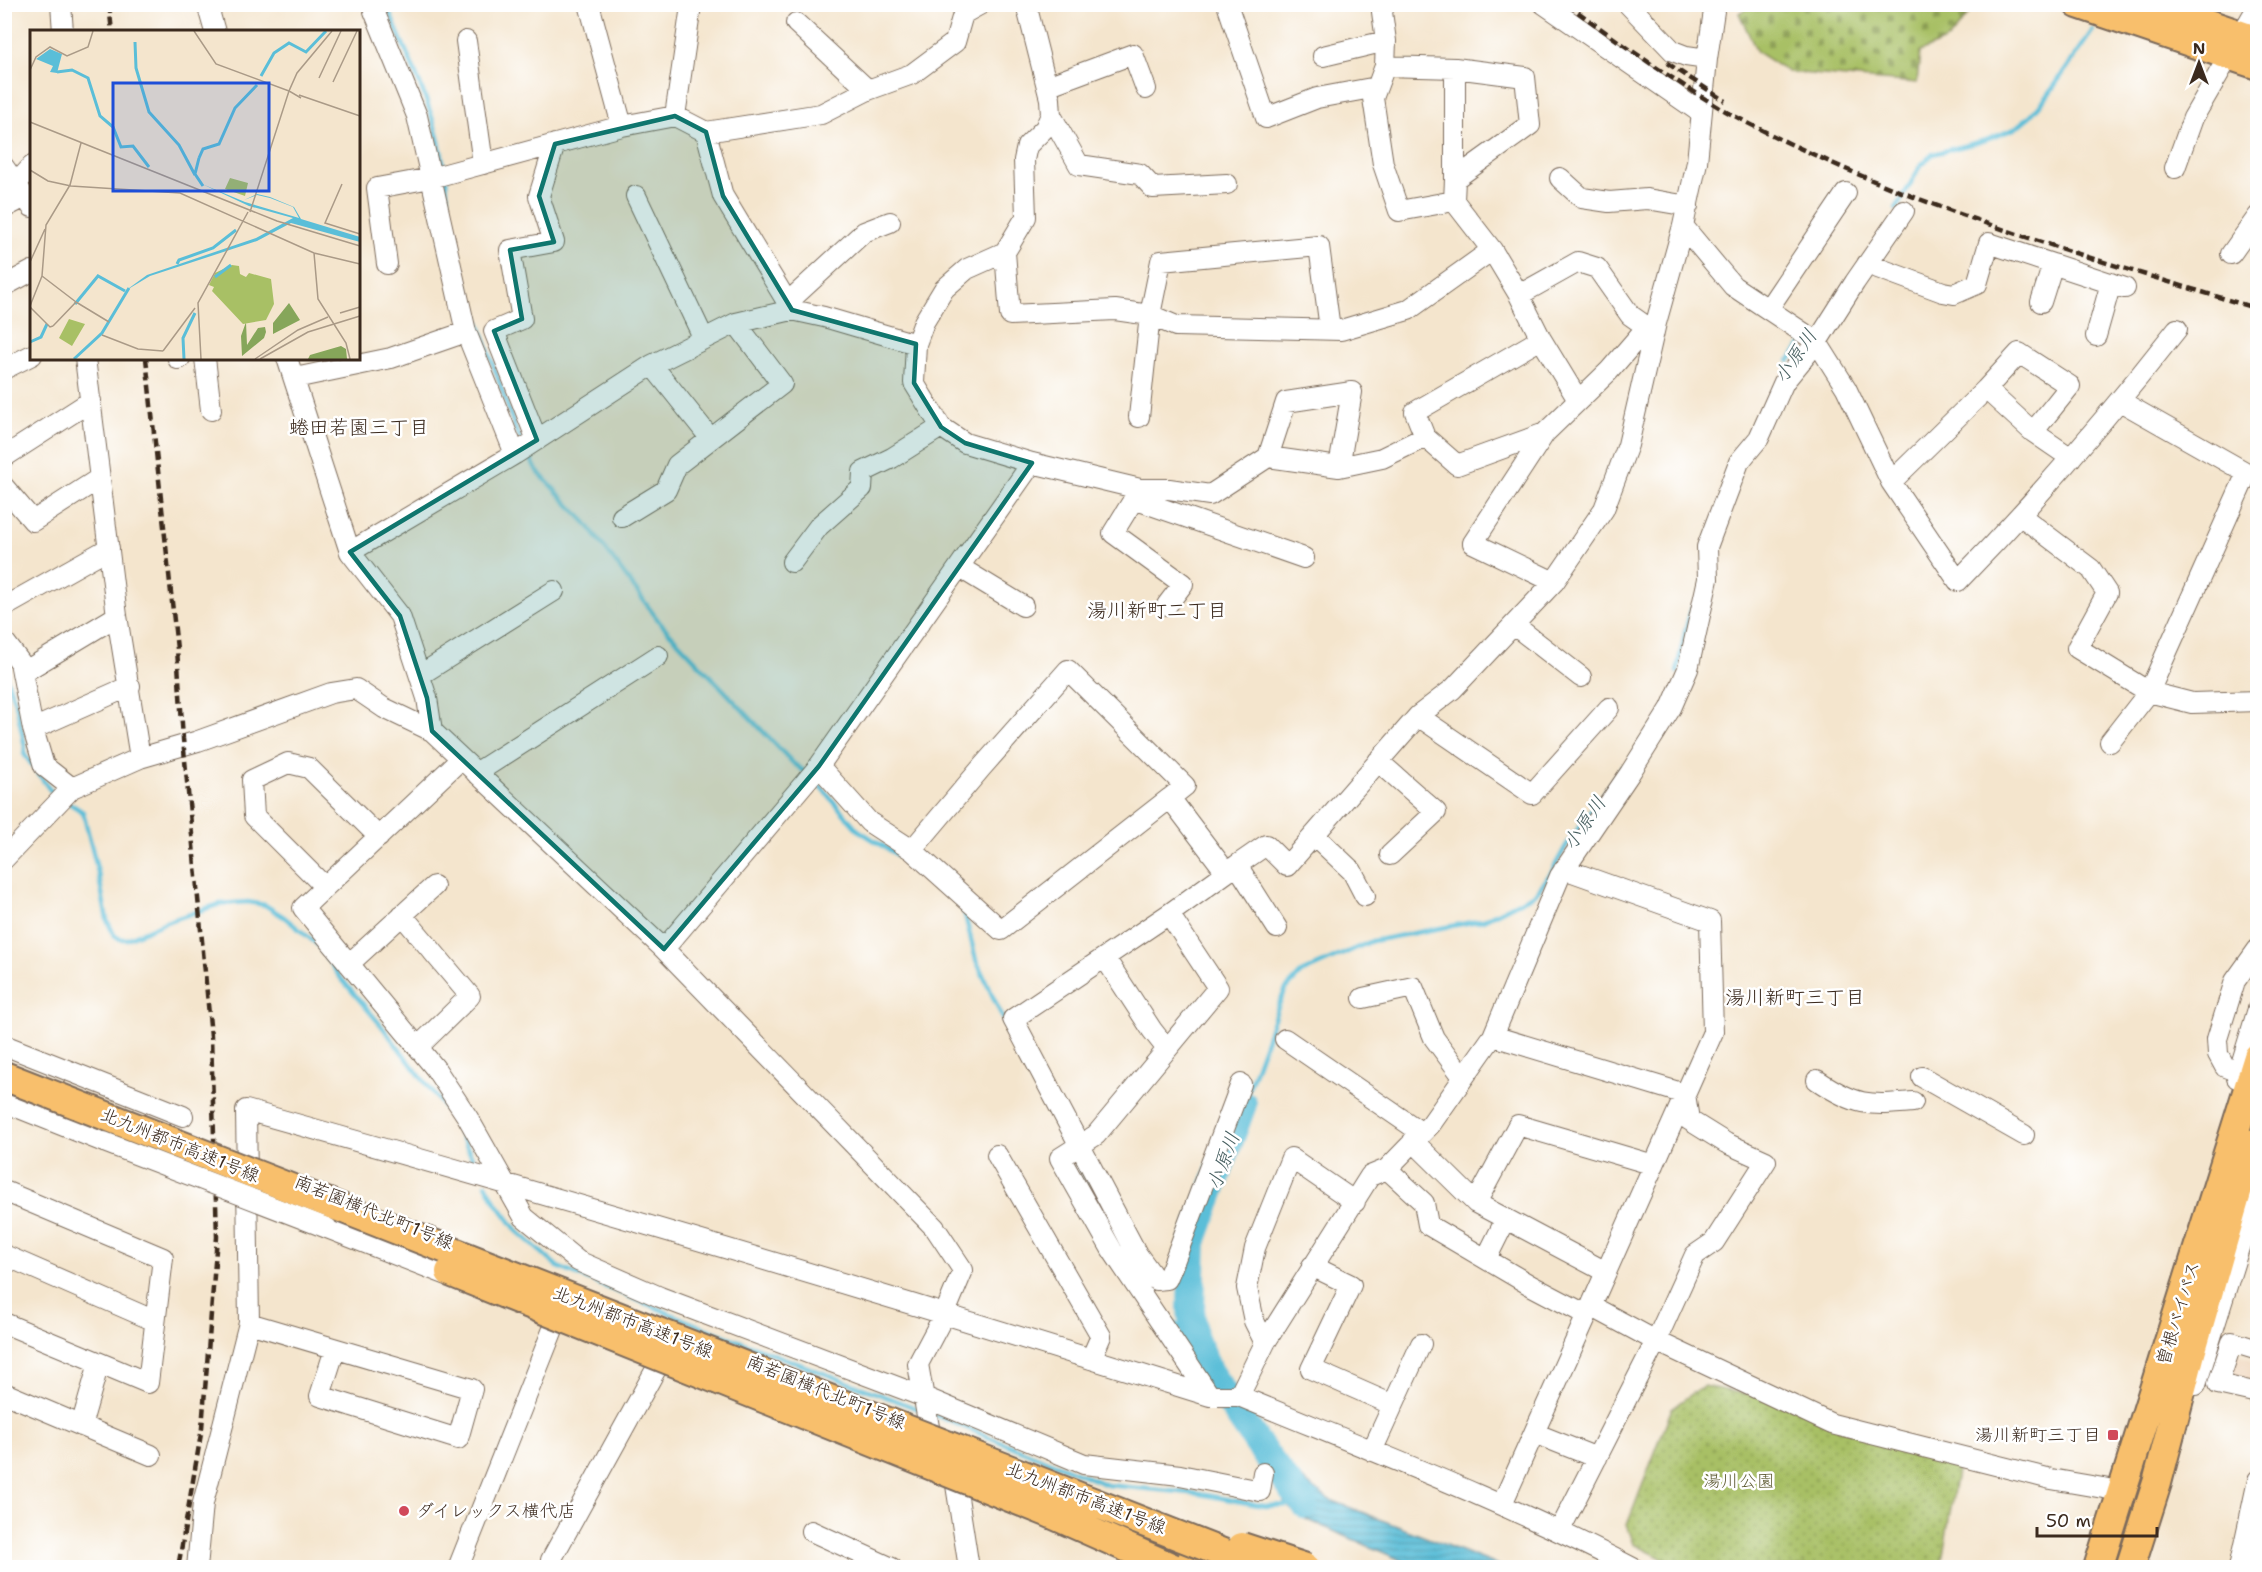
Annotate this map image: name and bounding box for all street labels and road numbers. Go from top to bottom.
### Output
street label: 北九州都市高速1号線 [97,1102,263,1188]
street label: 南若園横代北町1号線 [291,1169,457,1255]
street label: 曽根バイパス [2151,1258,2205,1368]
street label: 北九州都市高速1号線 [550,1280,716,1364]
street label: 南若園横代北町1号線 [743,1349,909,1435]
street label: 北九州都市高速1号線 [1003,1456,1169,1540]

